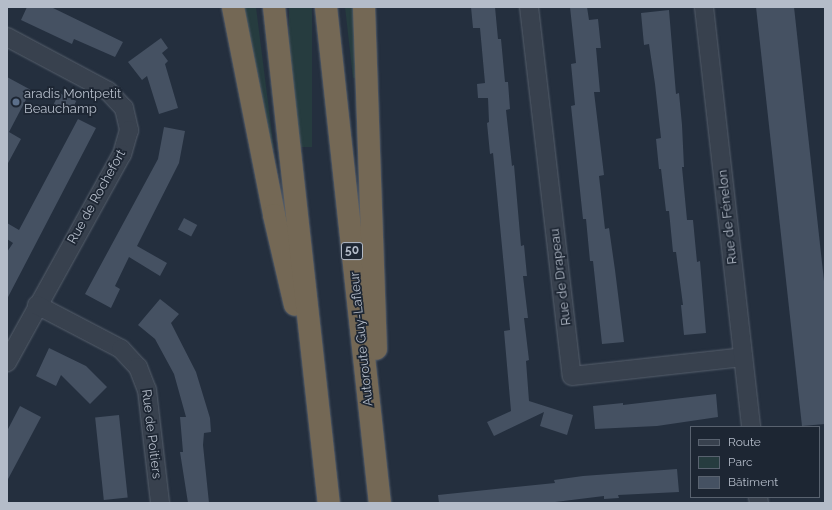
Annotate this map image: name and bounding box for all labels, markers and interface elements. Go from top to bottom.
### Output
place label: aradis Montpetit Beauchamp [24,87,121,118]
marker: aradis Montpetit Beauchamp [11,97,21,107]
street label: Rue de Rochefort [65,147,129,247]
street label: Rue de Fénelon [715,169,741,265]
street label: Rue de Drapeau [547,228,575,326]
road number: 50 [340,241,364,261]
street label: Autoroute Guy-Lafleur [347,271,377,407]
street label: Rue de Poitiers [138,388,164,480]
legend [690,426,820,498]
text: Route [728,435,761,449]
text: Parc [728,455,753,469]
text: Bâtiment [728,475,778,489]

